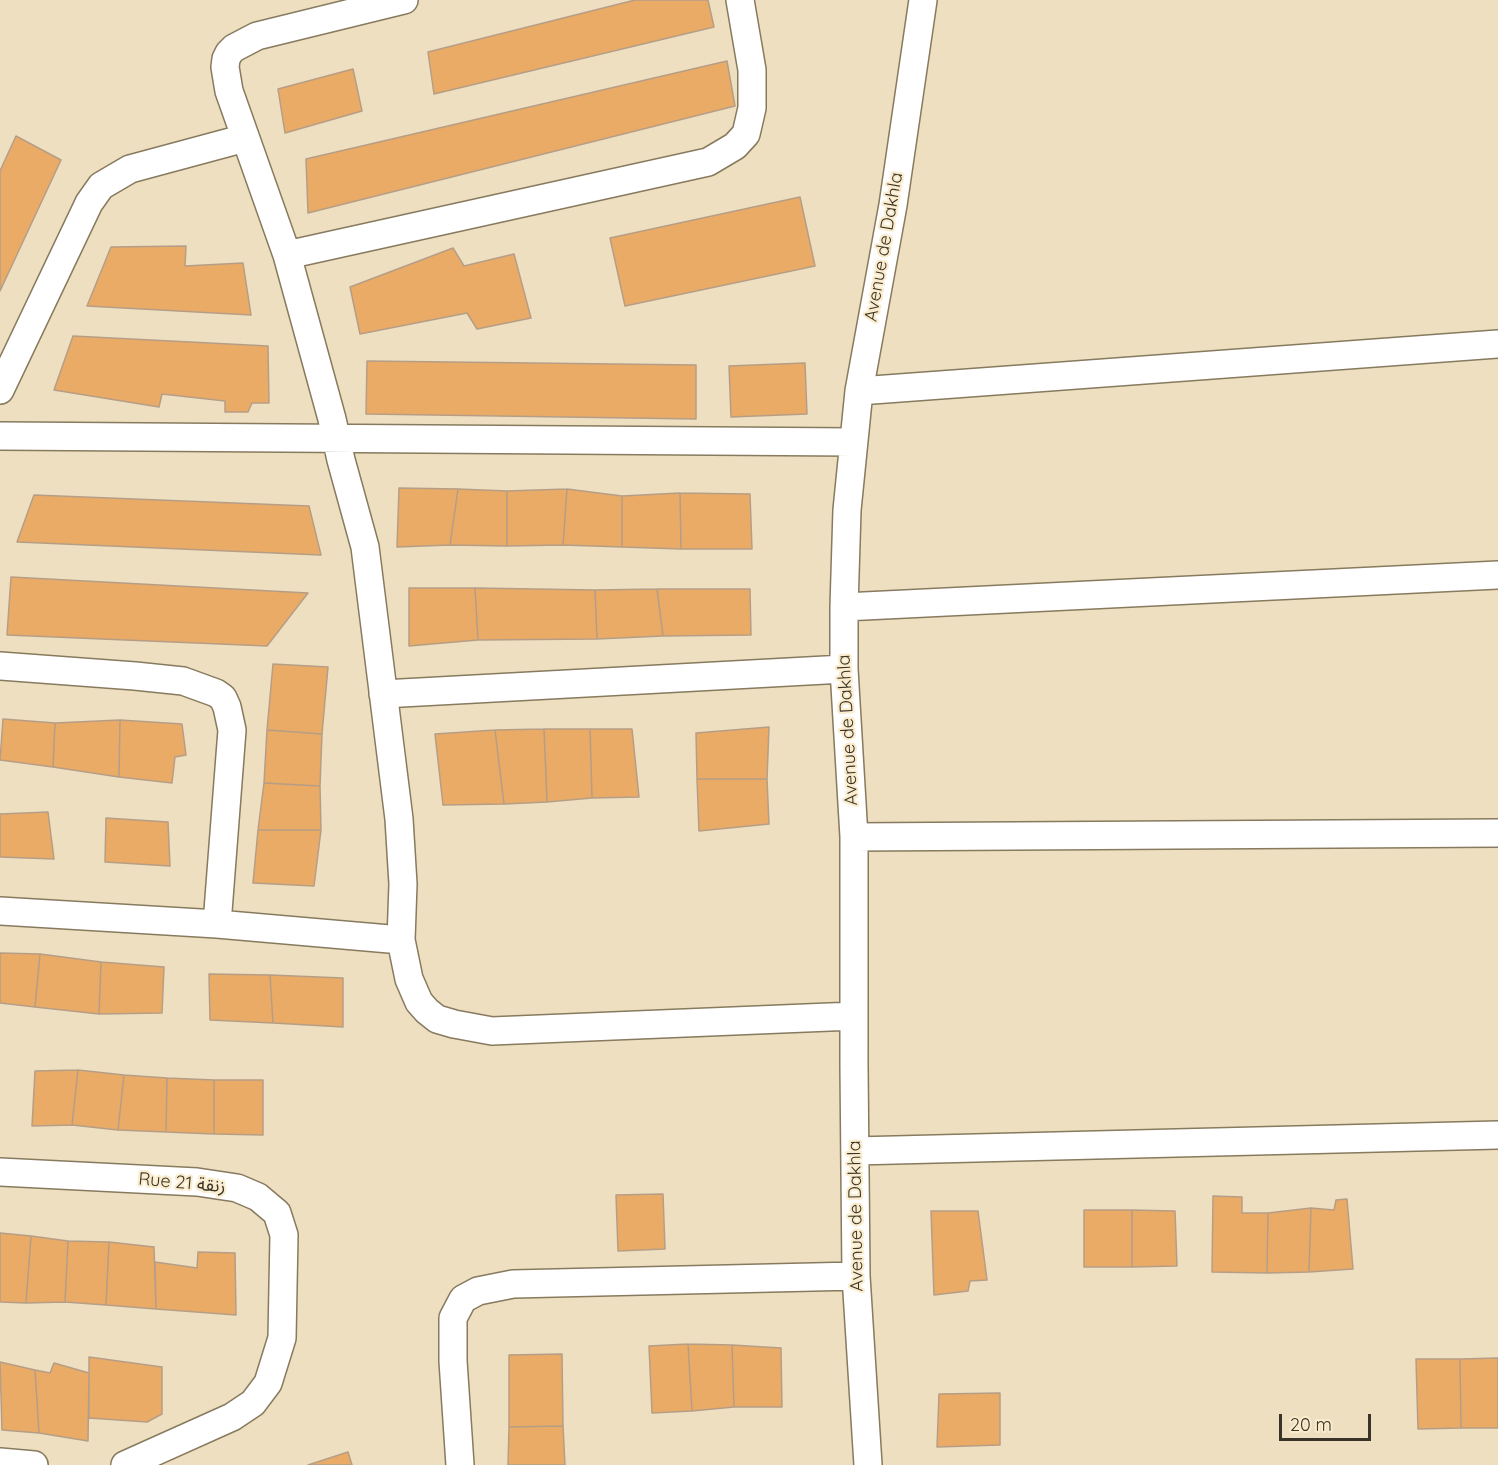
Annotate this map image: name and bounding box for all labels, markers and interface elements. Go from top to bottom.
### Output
street label: Avenue de Dakhla [860,171,908,323]
street label: Avenue de Dakhla [833,654,863,806]
street label: Avenue de Dakhla [844,1140,868,1292]
street label: Rue 21 زنقة [138,1168,226,1198]
scale bar [1282,1402,1374,1440]
text: 20 m [1290,1413,1332,1436]

